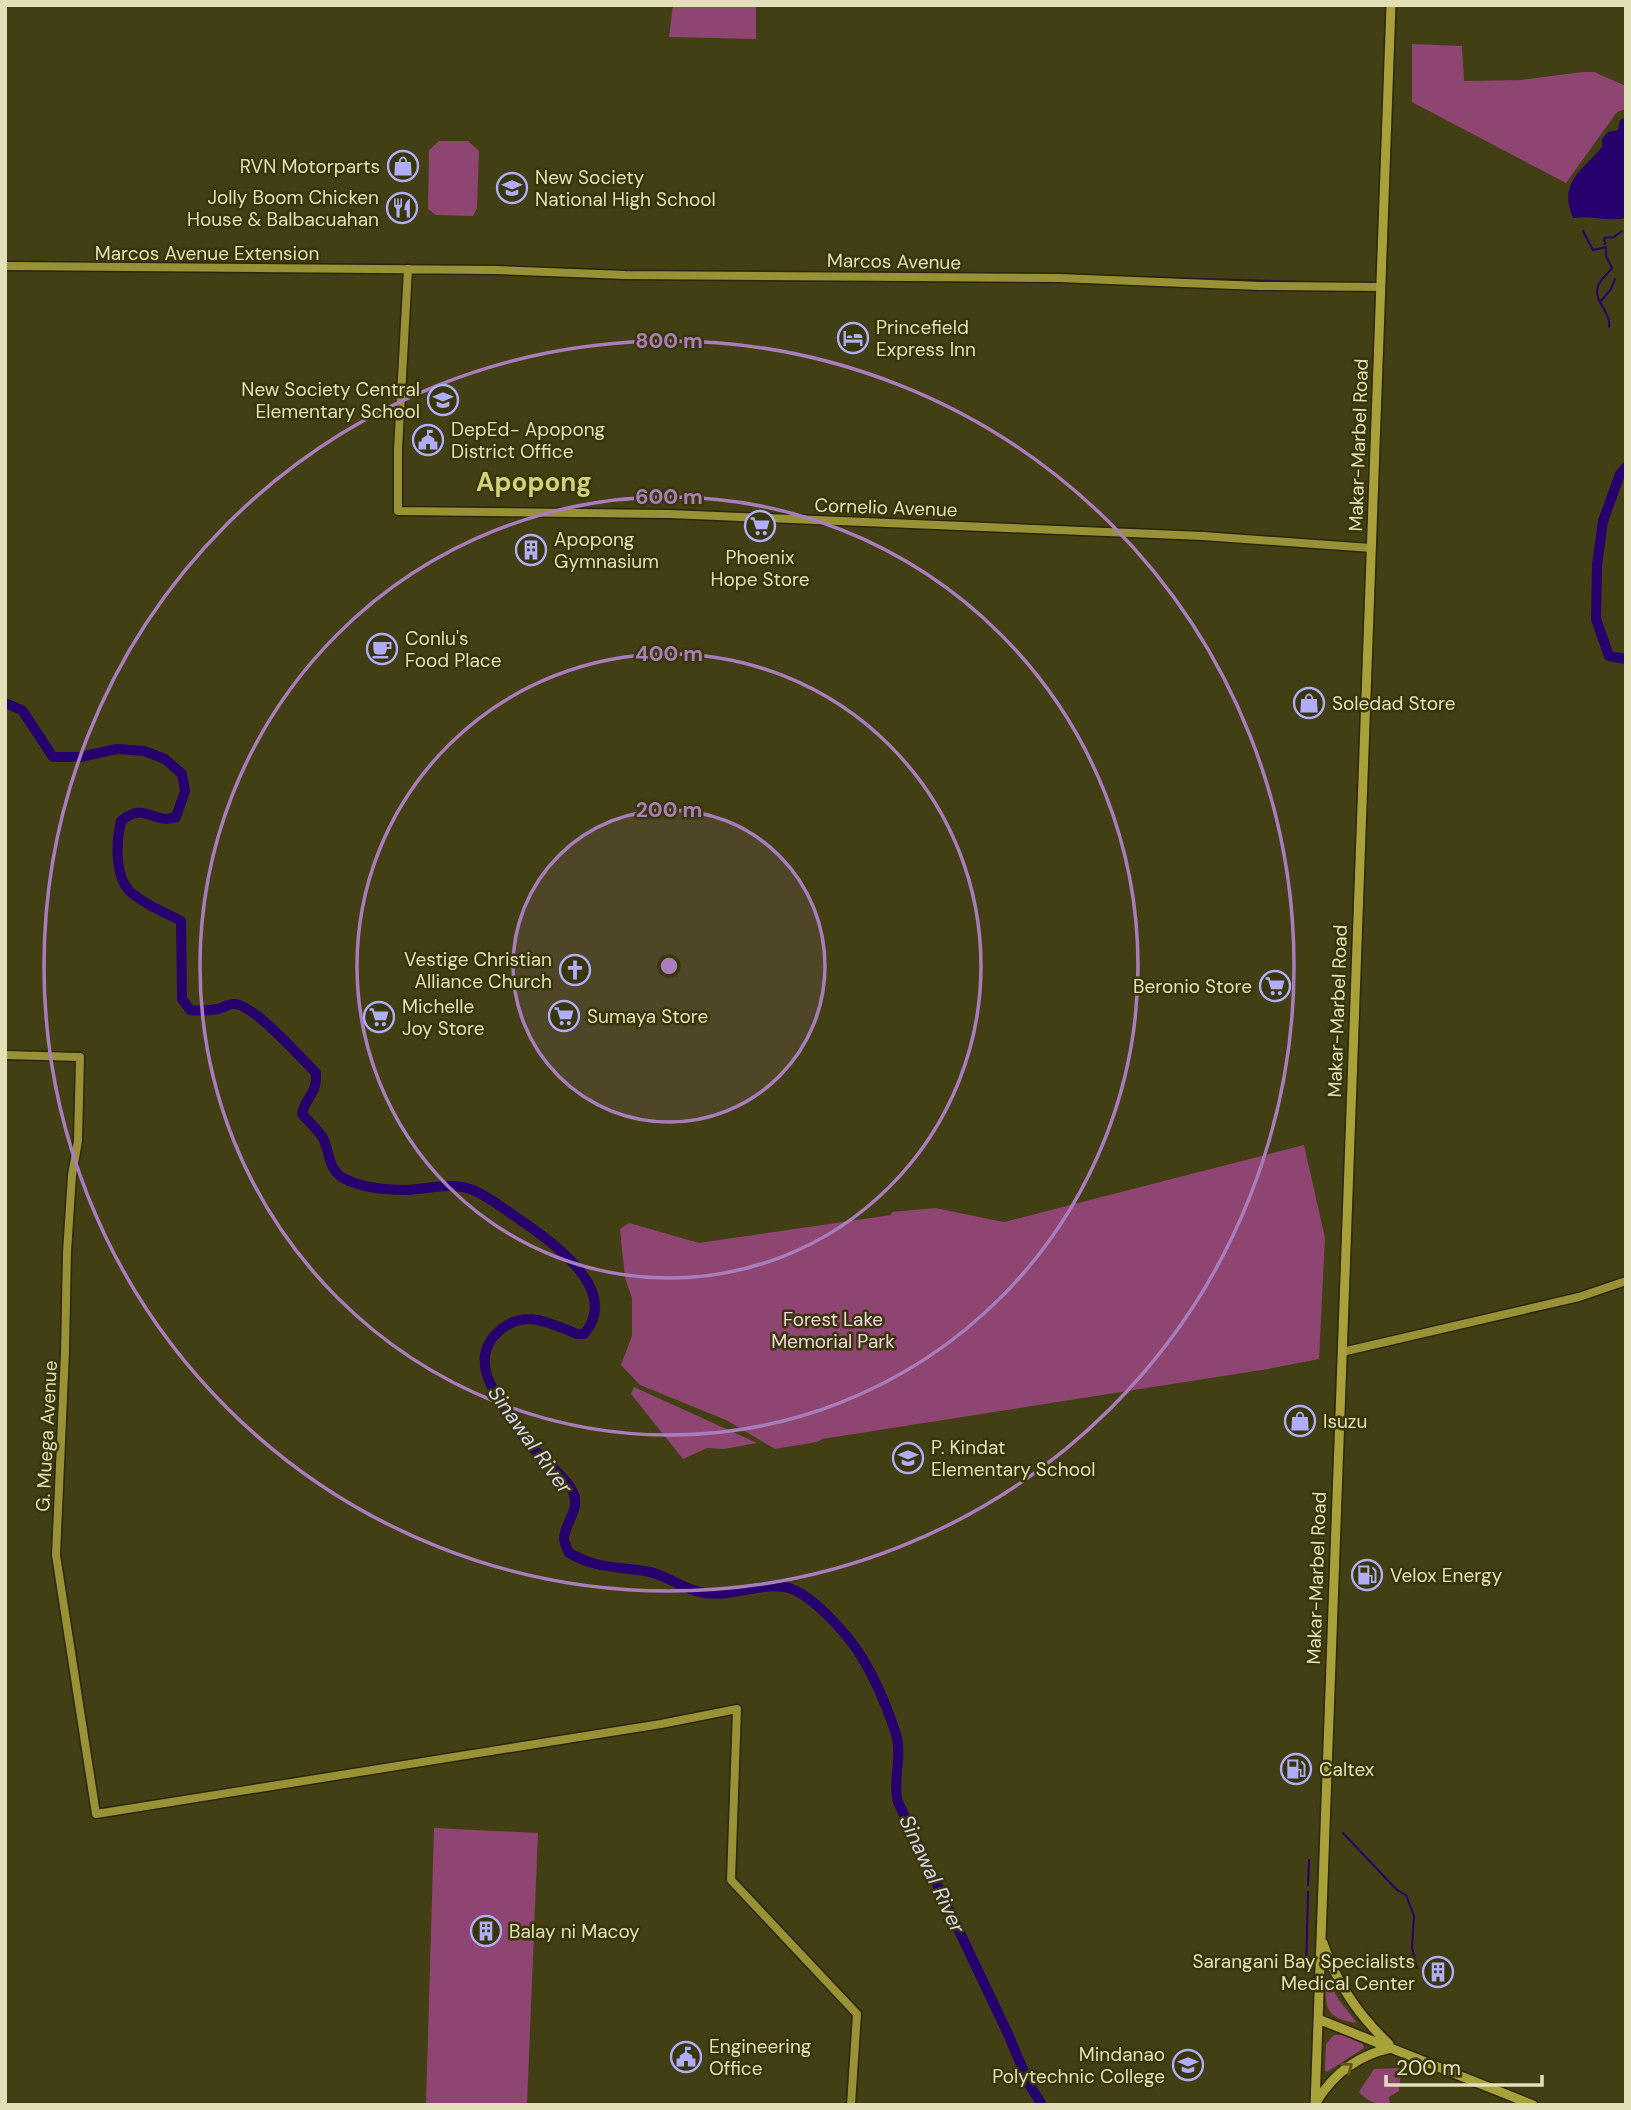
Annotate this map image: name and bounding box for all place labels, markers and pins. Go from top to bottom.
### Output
shop icon: RVN Motorparts [386,149,420,183]
place label: RVN Motorparts [240,154,380,179]
place label: New Society National High School [535,165,716,212]
school or university icon: New Society National High School [495,171,529,205]
place label: Jolly Boom Chicken House & Balbacuahan [187,185,379,232]
restaurant icon: Jolly Boom Chicken House & Balbacuahan [385,191,419,225]
place label: Princefield Express Inn [876,315,976,362]
hotel icon: Princefield Express Inn [836,321,870,355]
place label: New Society Central Elementary School [241,377,420,424]
school or university icon: New Society Central Elementary School [426,383,460,417]
place label: DepEd- Apopong District Office [451,417,606,464]
public building icon: DepEd- Apopong District Office [411,423,445,457]
supermarket icon: Phoenix Hope Store [743,509,777,543]
place label: Apopong Gymnasium [554,527,659,574]
building icon: Apopong Gymnasium [514,533,548,567]
place label: Phoenix Hope Store [711,545,809,592]
place label: Conlu's Food Place [405,626,502,673]
cafe icon: Conlu's Food Place [365,632,399,666]
shop icon: Soledad Store [1292,686,1326,720]
place label: Soledad Store [1332,691,1455,716]
place label: Vestige Christian Alliance Church [404,947,552,994]
church icon: Vestige Christian Alliance Church [558,953,592,987]
centre of rings [657,954,681,978]
supermarket icon: Beronio Store [1258,969,1292,1003]
place label: Beronio Store [1133,974,1252,999]
place label: Michelle Joy Store [402,994,485,1041]
supermarket icon: Sumaya Store [547,999,581,1033]
supermarket icon: Michelle Joy Store [362,1000,396,1034]
place label: Sumaya Store [587,1004,708,1029]
shop icon: Isuzu [1283,1404,1317,1438]
place label: Isuzu [1323,1409,1367,1434]
place label: P. Kindat Elementary School [931,1435,1095,1482]
school or university icon: P. Kindat Elementary School [891,1441,925,1475]
fuel station icon: Velox Energy [1350,1558,1384,1592]
place label: Velox Energy [1390,1563,1503,1588]
fuel station icon: Caltex [1279,1752,1313,1786]
place label: Caltex [1319,1757,1375,1782]
building icon: Balay ni Macoy [469,1914,503,1948]
place label: Balay ni Macoy [509,1919,640,1944]
place label: Sarangani Bay Specialists Medical Center [1192,1949,1415,1996]
building icon: Sarangani Bay Specialists Medical Center [1421,1955,1455,1989]
place label: Engineering Office [709,2034,812,2081]
public building icon: Engineering Office [669,2040,703,2074]
place label: Mindanao Polytechnic College [992,2042,1165,2089]
school or university icon: Mindanao Polytechnic College [1171,2048,1205,2082]

